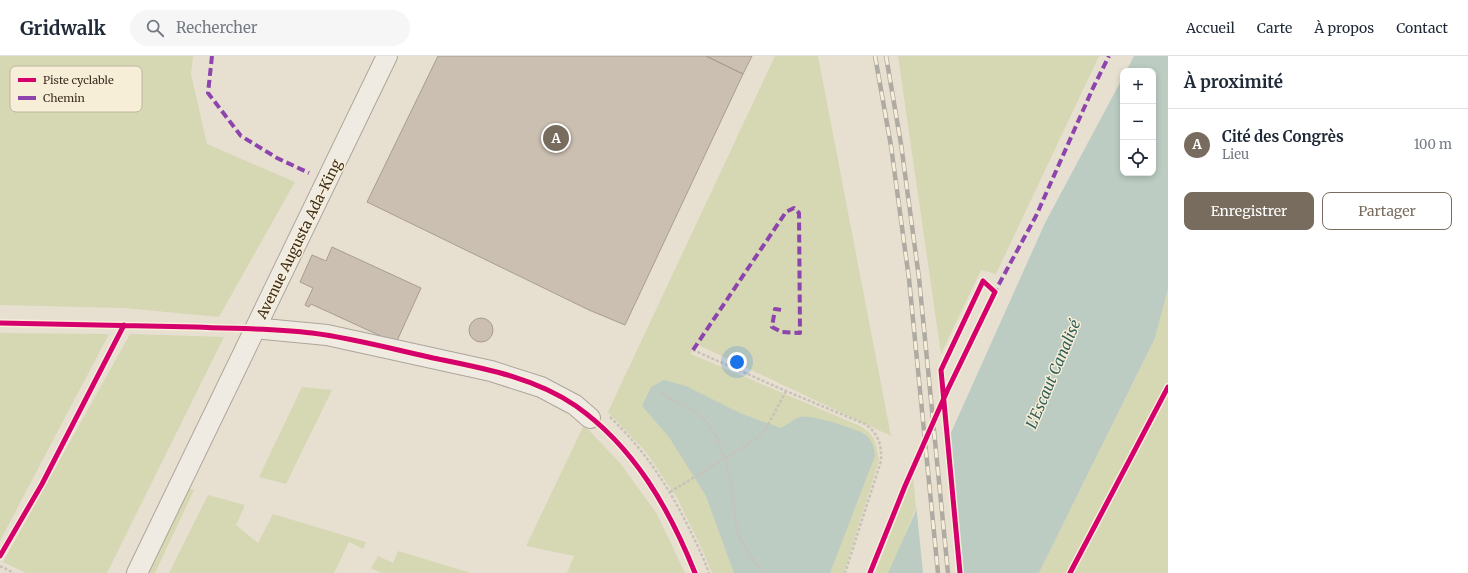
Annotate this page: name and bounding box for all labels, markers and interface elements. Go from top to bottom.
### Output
search box [130,10,410,46]
text: Gridwalk [20,16,106,40]
icon: search [144,17,166,39]
text: Rechercher [176,18,258,37]
text: Accueil [1186,19,1235,37]
text: Carte [1257,19,1292,37]
text: À propos [1314,19,1374,37]
text: Contact [1396,19,1448,37]
legend [10,66,142,112]
map controls [1120,68,1156,176]
button: + [1120,68,1156,104]
text: À proximité [1184,71,1283,93]
text: Piste cyclable [43,73,114,87]
text: Chemin [43,91,86,105]
button: − [1120,104,1156,140]
pin: A [543,123,569,153]
text: Cité des Congrès [1222,127,1344,146]
text: A [1192,136,1202,153]
text: 100 m [1414,136,1452,153]
button: locate [1120,140,1156,176]
text: Lieu [1222,146,1249,163]
street label: Avenue Augusta Ada-King [252,156,346,323]
button: Enregistrer [1184,192,1314,230]
button: Partager [1322,192,1452,230]
water label: L'Escaut Canalisé [1021,316,1085,431]
your location [727,352,747,372]

